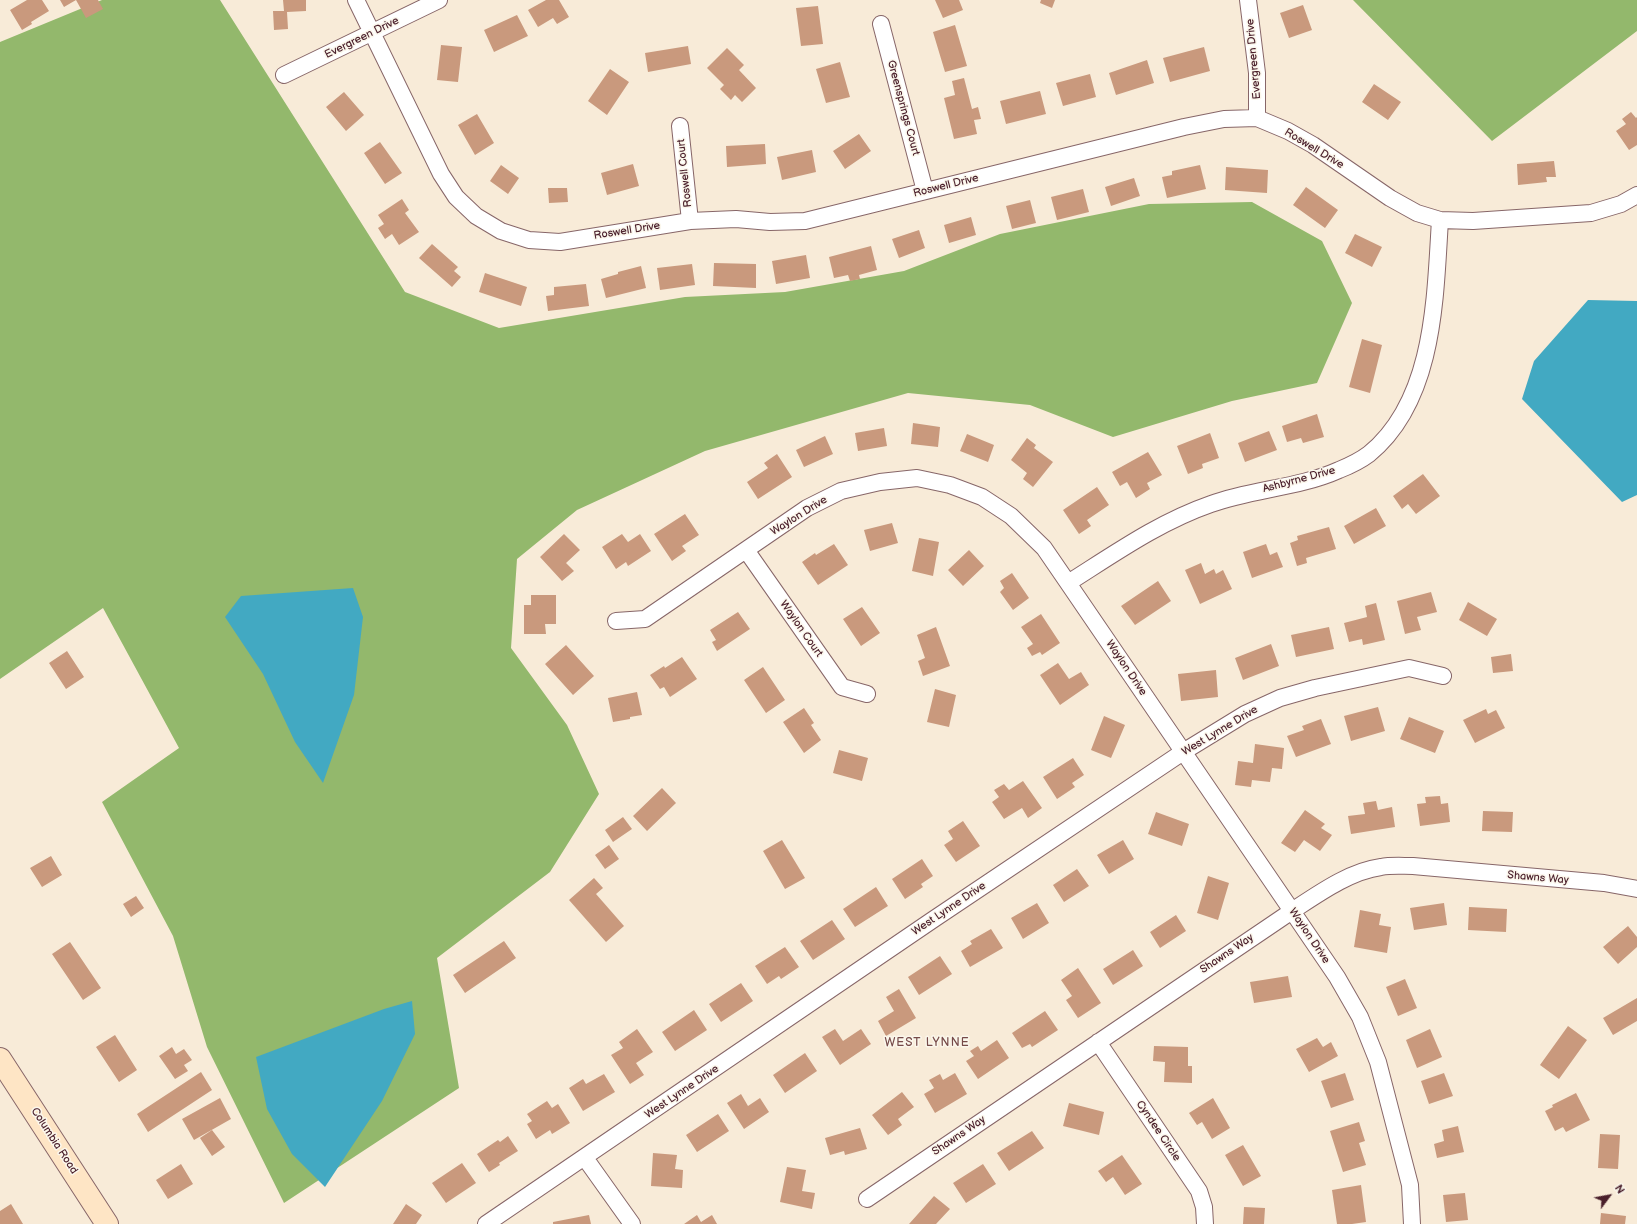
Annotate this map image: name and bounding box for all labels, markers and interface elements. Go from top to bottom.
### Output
street label: Evergreen Drive [323,14,401,62]
street label: Evergreen Drive [1244,18,1264,100]
street label: Greensprings Court [884,59,922,157]
street label: Roswell Drive [1282,126,1346,172]
street label: Roswell Court [675,138,695,208]
street label: Roswell Drive [912,171,980,201]
street label: Roswell Drive [593,219,661,243]
street label: Ashbyrne Drive [1261,464,1337,496]
street label: Waylon Drive [768,493,830,539]
street label: Waylon Court [777,598,825,660]
street label: Waylon Drive [1103,638,1149,698]
street label: West Lynne Drive [1180,703,1260,759]
street label: Shawns Way [1507,869,1569,887]
street label: West Lynne Drive [910,879,988,939]
street label: Waylon Drive [1286,906,1332,966]
street label: Shawns Way [1198,931,1256,977]
district label: WEST LYNNE [884,1036,970,1050]
street label: West Lynne Drive [643,1062,721,1122]
street label: Cyndee Circle [1133,1098,1183,1164]
street label: Columbia Road [28,1105,80,1177]
street label: Shawns Way [930,1113,988,1159]
north arrow [1589,1176,1629,1216]
text: N [1612,1182,1627,1196]

